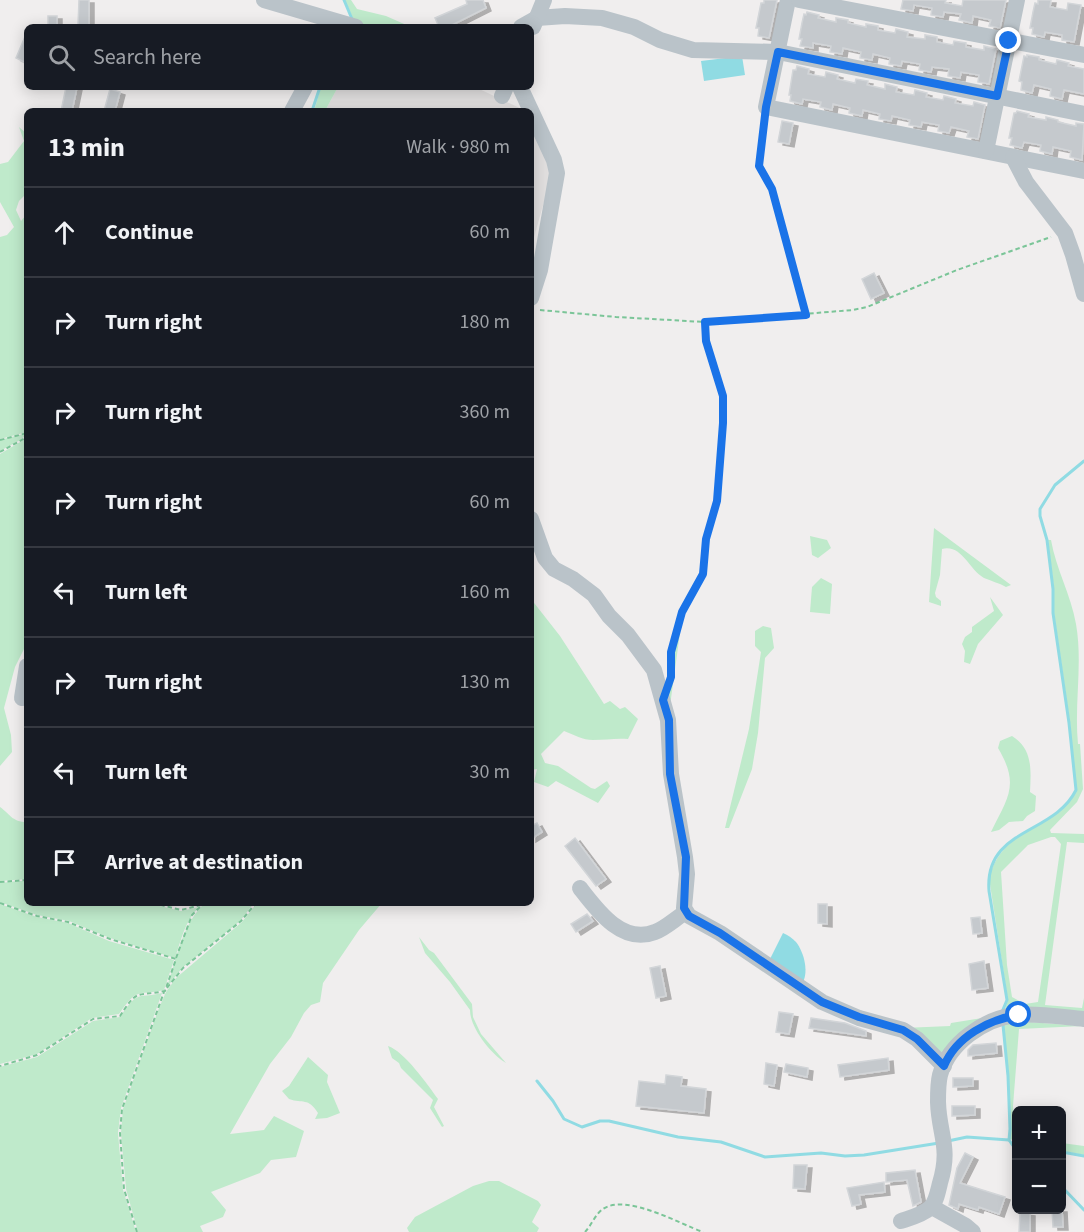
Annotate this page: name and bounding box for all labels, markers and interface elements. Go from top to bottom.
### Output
search box [24,24,534,90]
route end [995,27,1021,53]
icon: search [45,41,78,74]
text: Search here [93,41,201,73]
text: 13 min [48,129,125,166]
text: Walk · 980 m [406,133,510,161]
icon: ahead [48,216,81,249]
text: Continue [105,216,194,248]
text: 60 m [470,218,510,246]
icon: right [48,306,81,339]
text: Turn right [105,306,202,338]
text: 180 m [460,308,510,336]
icon: right [48,396,81,429]
text: Turn right [105,396,202,428]
text: 360 m [460,398,510,426]
icon: right [48,486,81,519]
text: Turn right [105,486,202,518]
text: 60 m [470,488,510,516]
icon: left [48,576,81,609]
text: Turn left [105,576,187,608]
text: 160 m [460,578,510,606]
icon: right [48,666,81,699]
text: Turn right [105,666,202,698]
text: 130 m [460,668,510,696]
icon: left [48,756,81,789]
text: Turn left [105,756,187,788]
text: 30 m [470,758,510,786]
icon: arrive [48,846,81,879]
text: Arrive at destination [105,846,303,878]
route start [1005,1001,1031,1027]
map controls [1012,1106,1066,1214]
button: + [1012,1106,1066,1160]
button: − [1012,1160,1066,1214]

